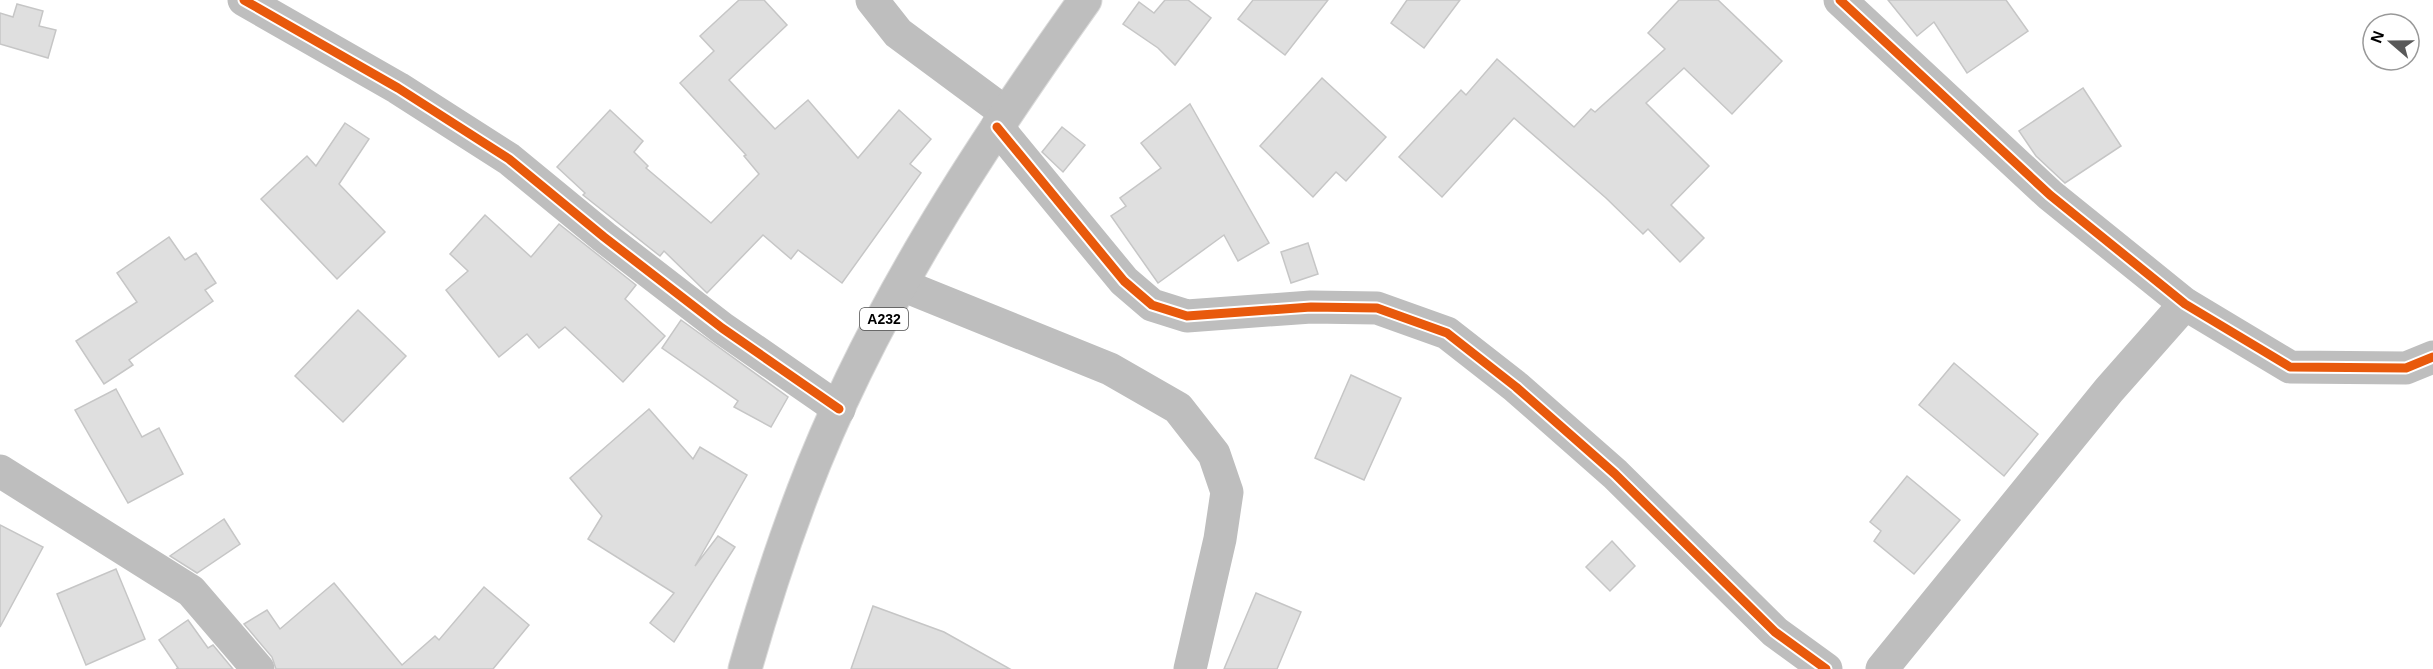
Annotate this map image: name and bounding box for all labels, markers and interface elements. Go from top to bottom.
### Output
north arrow [2361,12,2421,72]
text: N [2367,29,2387,45]
road number: A232 [860,308,908,330]

